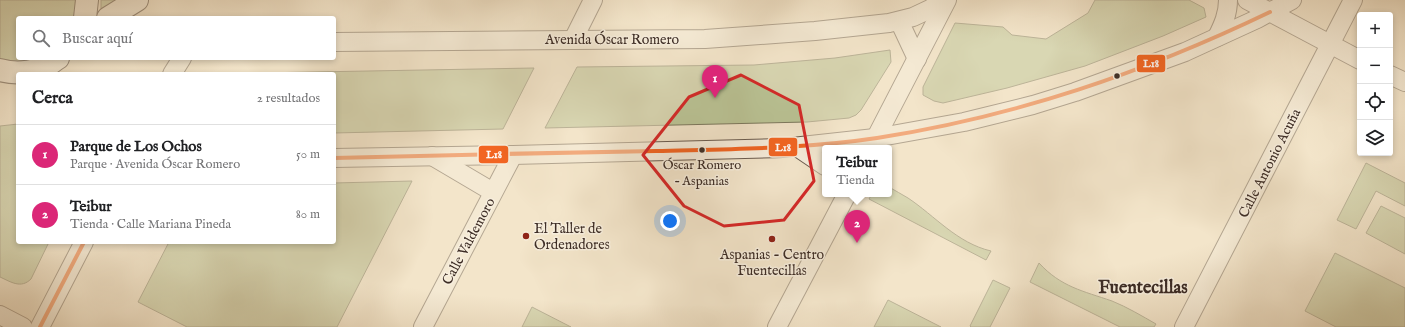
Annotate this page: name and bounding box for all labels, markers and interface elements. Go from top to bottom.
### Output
map controls [1357,12,1393,156]
button: + [1357,12,1393,48]
search box [16,16,336,60]
icon: search [30,27,52,49]
text: Buscar aquí [62,29,132,48]
street label: Avenida Óscar Romero [544,30,680,49]
button: − [1357,48,1393,84]
line badge: L18 [1136,54,1166,73]
text: L18 [1142,57,1159,71]
pin: 1 [702,65,728,98]
unlabelled marker [1112,71,1122,81]
button: locate [1357,84,1393,120]
text: Cerca [32,88,73,109]
text: 2 resultados [257,90,320,107]
street label: Calle Antonio Acuña [1235,105,1306,221]
button: layers [1357,120,1393,156]
text: Parque de Los Ochos [70,137,202,156]
line badge: L18 [768,137,798,157]
text: L18 [774,141,791,155]
line badge: L18 [478,145,509,164]
marker: Óscar Romero – Aspanias [697,145,707,155]
popup [822,145,892,197]
text: 1 [43,146,47,163]
text: 50 m [296,146,320,163]
text: L18 [485,148,502,162]
text: Teibur [836,153,878,172]
text: Parque · Avenida Óscar Romero [70,156,240,173]
place label: Óscar Romero – Aspanias [663,157,741,190]
text: Tienda [836,172,874,189]
street label: Calle Valdemoro [438,194,500,288]
text: Teibur [70,197,112,216]
text: 2 [42,206,48,223]
text: 80 m [296,206,320,223]
pin: 2 [844,210,870,243]
your location [660,211,680,231]
text: Tienda · Calle Mariana Pineda [70,216,231,233]
place label: El Taller de Ordenadores [534,220,610,254]
marker: El Taller de Ordenadores [521,231,531,241]
marker: Aspanias - Centro Fuentecillas [767,234,777,244]
place label: Aspanias - Centro Fuentecillas [719,246,825,280]
district label: Fuentecillas [1098,277,1188,300]

